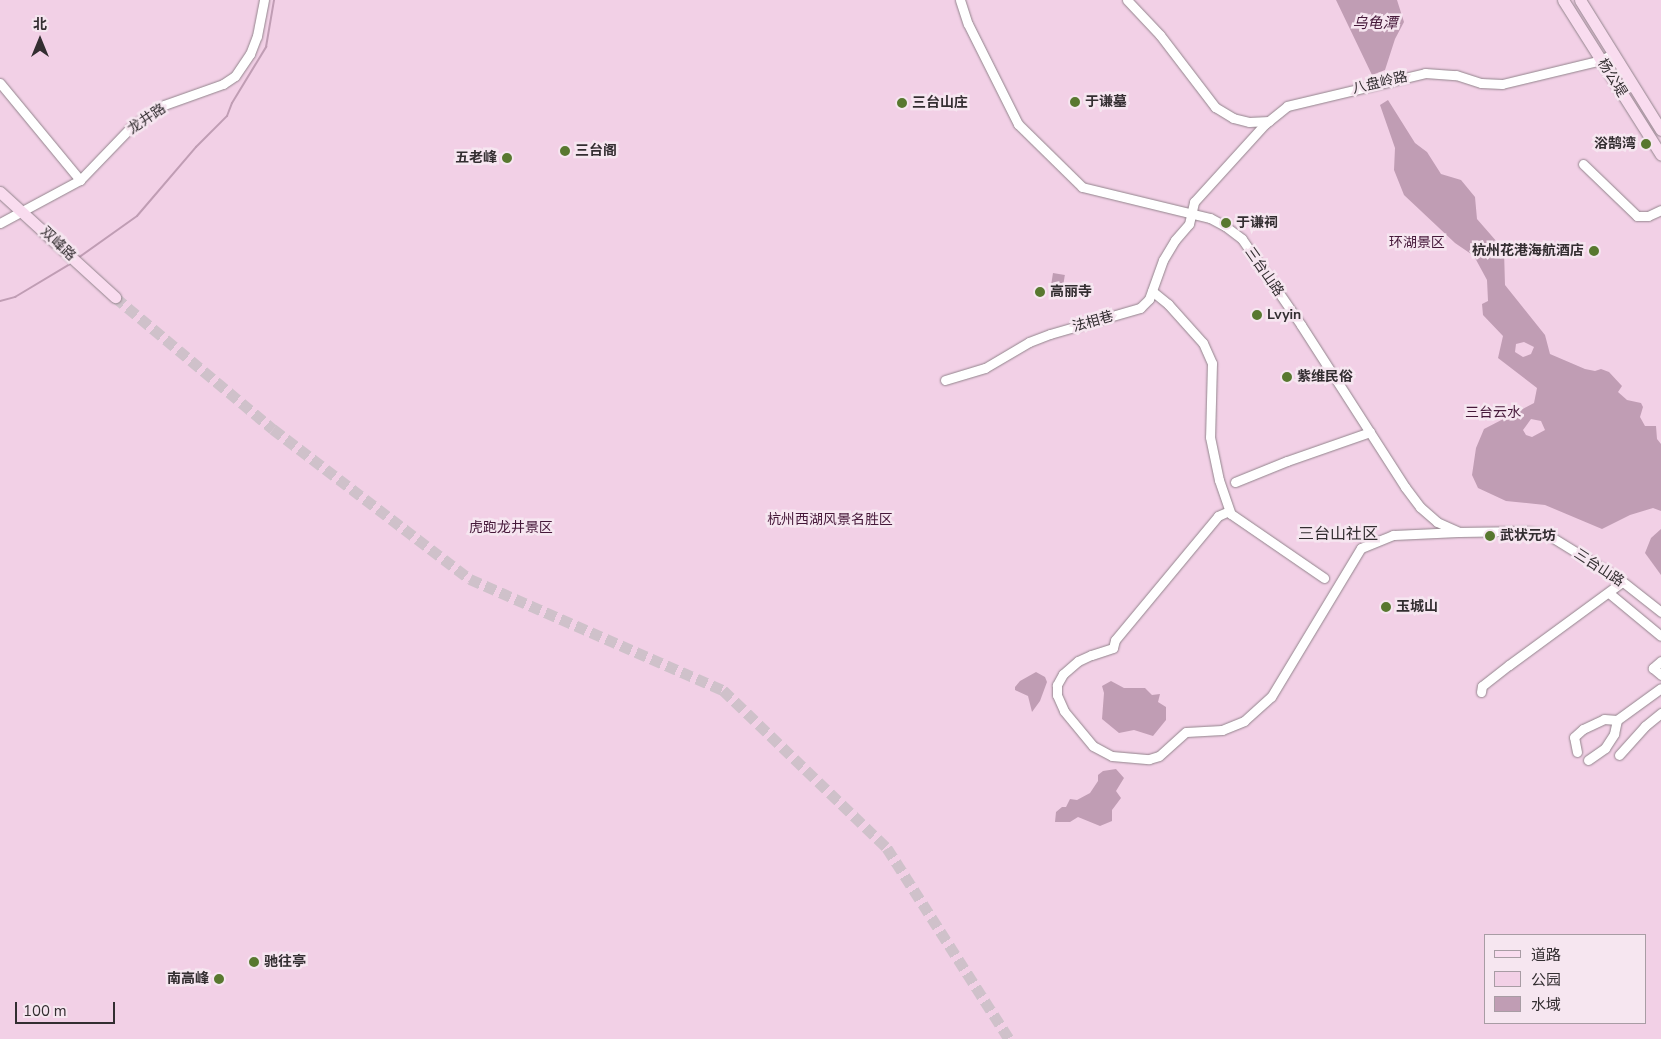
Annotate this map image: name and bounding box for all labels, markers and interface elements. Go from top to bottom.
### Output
north arrow [15,15,65,65]
text: 北 [33,15,47,34]
water label: 乌龟潭 [1353,15,1397,33]
street label: 杨公堤 [1594,56,1630,100]
street label: 八盘岭路 [1351,69,1409,97]
place label: 于谦墓 [1085,94,1127,110]
place label: 三台山庄 [912,95,968,111]
marker: 于谦墓 [1069,96,1081,108]
marker: 三台山庄 [896,97,908,109]
street label: 龙井路 [125,100,169,138]
place label: 浴鹄湾 [1594,136,1636,152]
marker: 浴鹄湾 [1640,138,1652,150]
place label: 三台阁 [575,143,617,159]
marker: 三台阁 [559,145,571,157]
place label: 五老峰 [455,150,497,166]
marker: 五老峰 [501,152,513,164]
place label: 于谦祠 [1236,215,1278,231]
marker: 于谦祠 [1220,217,1232,229]
street label: 双峰路 [37,224,79,264]
park label: 环湖景区 [1389,235,1445,251]
place label: 杭州花港海航酒店 [1472,243,1584,259]
street label: 三台山路 [1241,244,1287,300]
marker: 杭州花港海航酒店 [1588,245,1600,257]
place label: 高丽寺 [1050,284,1092,300]
marker: 高丽寺 [1034,286,1046,298]
place label: Lvyin [1267,307,1301,323]
street label: 法相巷 [1070,308,1116,336]
marker: Lvyin [1251,309,1263,321]
place label: 紫维民俗 [1297,369,1353,385]
marker: 紫维民俗 [1281,371,1293,383]
park label: 三台云水 [1465,405,1521,421]
park label: 杭州西湖风景名胜区 [767,512,893,528]
park label: 虎跑龙井景区 [469,520,553,536]
district label: 三台山社区 [1298,524,1378,544]
place label: 武状元坊 [1500,528,1556,544]
marker: 武状元坊 [1484,530,1496,542]
street label: 三台山路 [1571,546,1627,590]
place label: 玉城山 [1396,599,1438,615]
marker: 玉城山 [1380,601,1392,613]
legend [1484,934,1646,1024]
text: 道路 [1531,945,1561,965]
place label: 驰往亭 [264,954,306,970]
marker: 驰往亭 [248,956,260,968]
text: 公园 [1531,970,1561,990]
place label: 南高峰 [167,971,209,987]
marker: 南高峰 [213,973,225,985]
scale bar [18,992,118,1024]
text: 水域 [1531,995,1561,1015]
text: 100 m [23,1001,67,1021]

